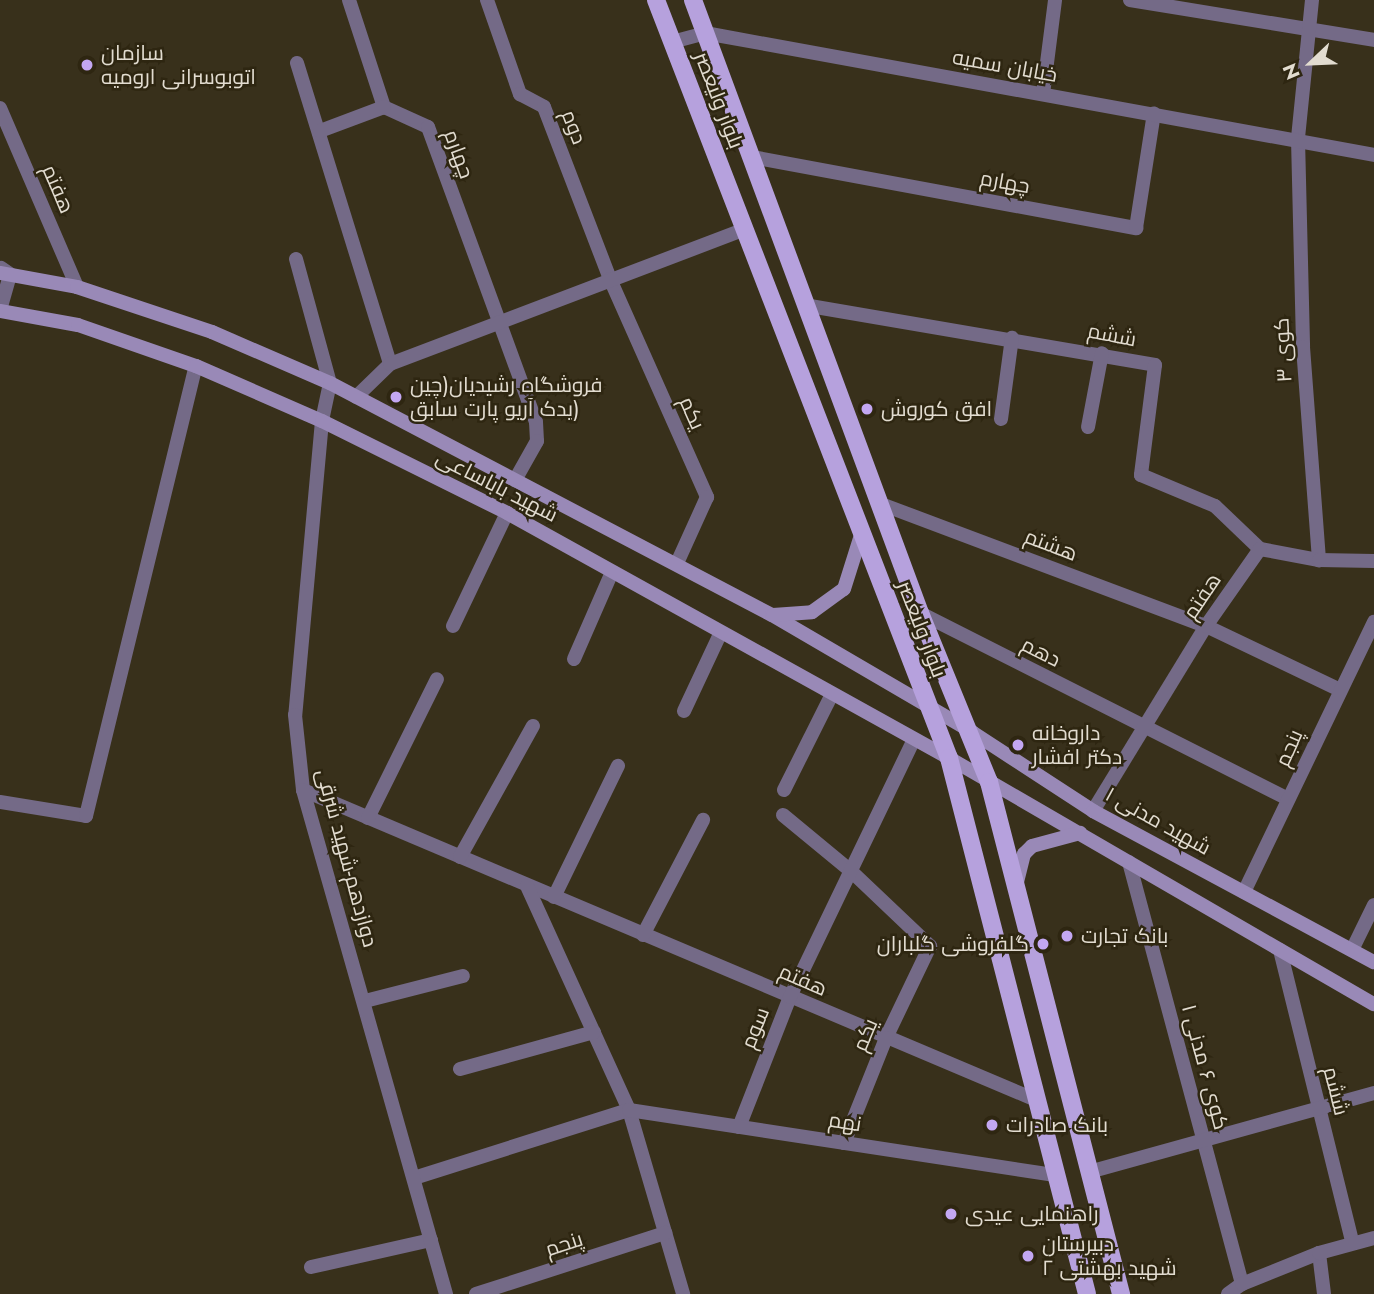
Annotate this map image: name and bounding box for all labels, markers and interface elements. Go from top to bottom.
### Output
north arrow [1276,28,1346,98]
place label: سازمان اتوبوسرانی ارومیه [101,40,256,90]
street label: خیابان سمیه [951,44,1059,88]
street label: بلوار ولیعصر [689,48,749,152]
marker: سازمان اتوبوسرانی ارومیه [79,57,95,73]
text: N [1276,59,1307,84]
street label: دوم [556,106,592,148]
street label: چهارم [439,126,479,182]
street label: هفتم [37,161,79,217]
street label: چهارم [978,165,1032,199]
street label: کوی ۳ [1269,317,1297,383]
street label: ششم [1085,318,1139,352]
place label: فروشگاه رشیدیان(چین یدک آریو پارت سابق) [410,372,603,422]
marker: فروشگاه رشیدیان(چین یدک آریو پارت سابق) [388,389,404,405]
street label: یکم [674,393,710,433]
place label: افق کوروش [881,396,992,422]
marker: افق کوروش [859,401,875,417]
street label: شهید باباساعی [432,445,562,527]
street label: هشتم [1021,523,1081,567]
street label: هفتم [1178,568,1226,624]
street label: بلوار ولیعصر [892,577,952,681]
street label: دهم [1017,632,1065,672]
place label: داروخانه دکتر افشار [1032,720,1122,770]
street label: پنجم [1270,725,1308,771]
marker: داروخانه دکتر افشار [1010,737,1026,753]
street label: دوازدهم-شهید شرقی [311,766,383,950]
street label: شهید مدنی ۱ [1101,782,1215,860]
place label: بانک تجارت [1081,923,1168,949]
marker: بانک تجارت [1059,928,1075,944]
place label: گلفروشی گلباران [877,931,1029,957]
marker: گلفروشی گلباران [1035,936,1051,952]
street label: هفتم [775,959,831,1001]
street label: کوی ۶ مدنی ۱ [1176,1002,1234,1132]
street label: سوم [735,1004,775,1052]
street label: یکم [847,1015,883,1055]
street label: ششم [1318,1064,1354,1118]
street label: نهم [827,1107,863,1137]
place label: بانک صادرات [1006,1112,1108,1138]
marker: بانک صادرات [984,1117,1000,1133]
place label: راهنمایی عیدی [965,1201,1099,1227]
marker: راهنمایی عیدی [943,1206,959,1222]
street label: پنجم [542,1226,586,1262]
place label: دبیرستان شهید بهشتی ۲ [1042,1231,1177,1281]
marker: دبیرستان شهید بهشتی ۲ [1020,1248,1036,1264]

